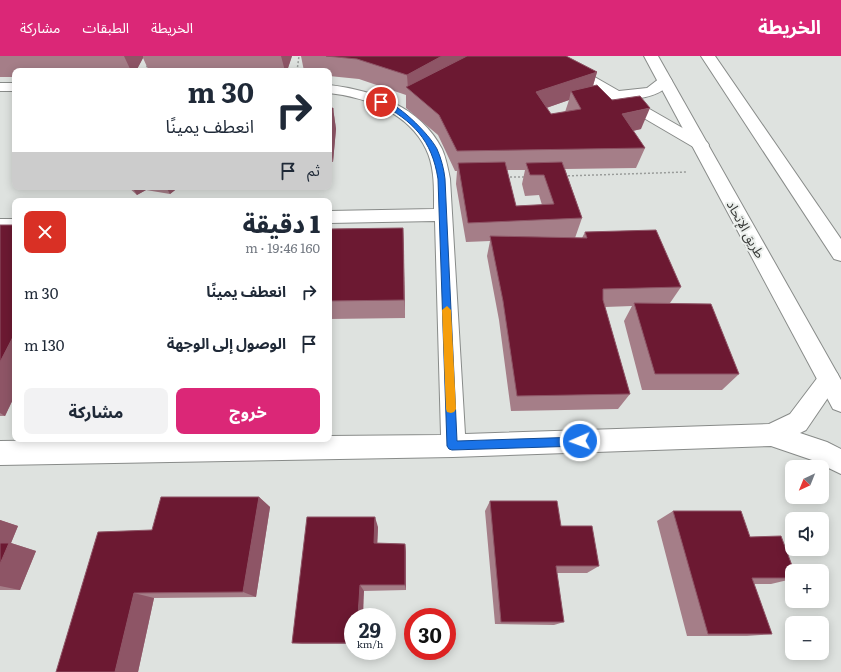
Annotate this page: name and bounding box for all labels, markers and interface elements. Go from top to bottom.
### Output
text: الخريطة [758,12,821,40]
text: مشاركة [20,17,60,37]
text: الطبقات [82,17,129,37]
text: الخريطة [151,17,193,37]
text: 30 m [188,70,254,112]
icon: right [268,84,320,136]
pin [364,85,398,119]
icon: arrive [370,91,392,113]
text: انعطف يمينًا [165,112,254,139]
text: ثم [307,158,320,181]
icon: arrive [277,160,299,182]
street label: طريق اﻹتحاد [722,196,770,262]
text: 1 دقيقة [242,205,320,240]
button: close [24,211,66,253]
text: 160 m · 19:46 [245,238,320,257]
text: انعطف يمينًا [206,279,286,302]
text: 30 m [24,281,58,304]
icon: right [298,281,320,303]
text: الوصول إلى الوجهة [167,331,286,354]
text: 130 m [24,333,64,356]
icon: arrive [298,333,320,355]
button: مشاركة [24,388,168,434]
button: خروج [176,388,320,434]
position arrow [559,420,601,462]
north arrow [785,460,829,504]
map controls [785,460,829,660]
button: sound [785,512,829,556]
button: + [785,564,829,608]
speed limit sign: 30 [404,608,456,660]
text: 29 [359,614,381,644]
button: − [785,616,829,660]
text: km/h [357,636,383,651]

